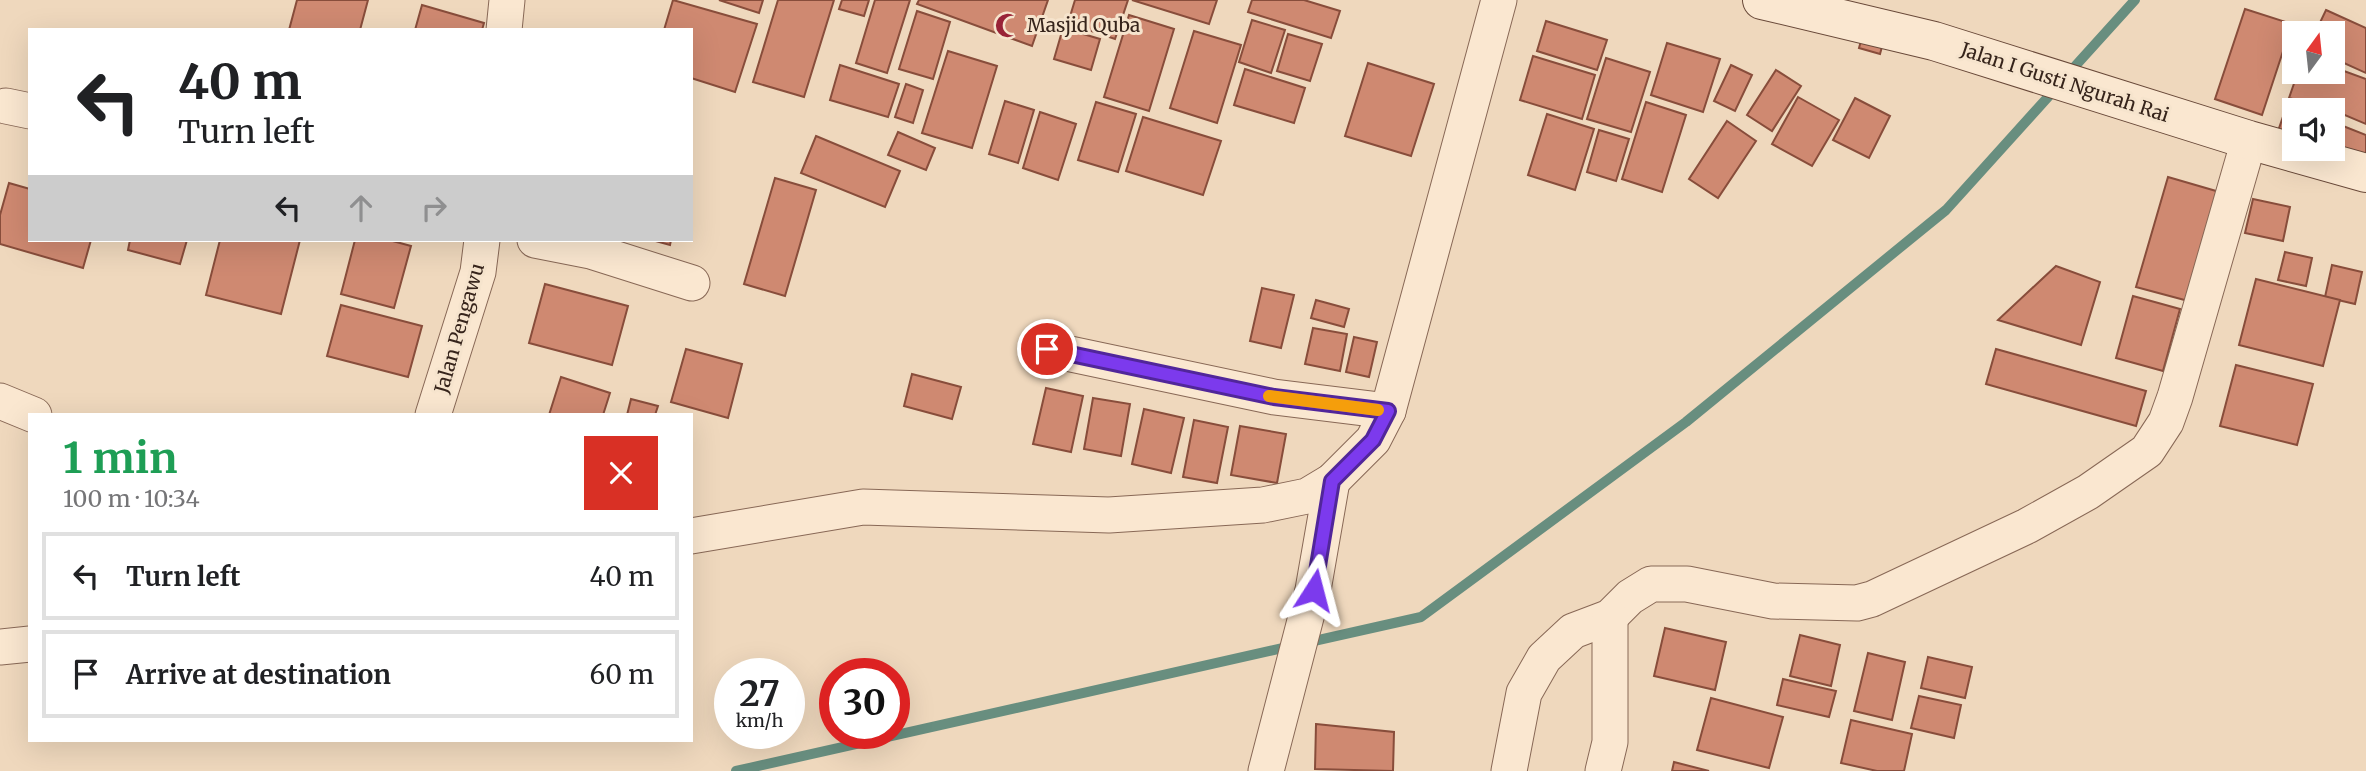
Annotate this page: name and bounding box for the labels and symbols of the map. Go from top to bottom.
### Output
mosque icon: Masjid Quba [993,11,1021,39]
place label: Masjid Quba [1027,13,1140,37]
north arrow [2282,21,2345,84]
street label: Jalan I Gusti Ngurah Rai [1957,37,2172,127]
street label: Jalan Pengawu [429,260,489,397]
pin [1017,319,1077,379]
position arrow [1277,553,1351,627]
speed limit sign: 30 [819,658,910,749]

